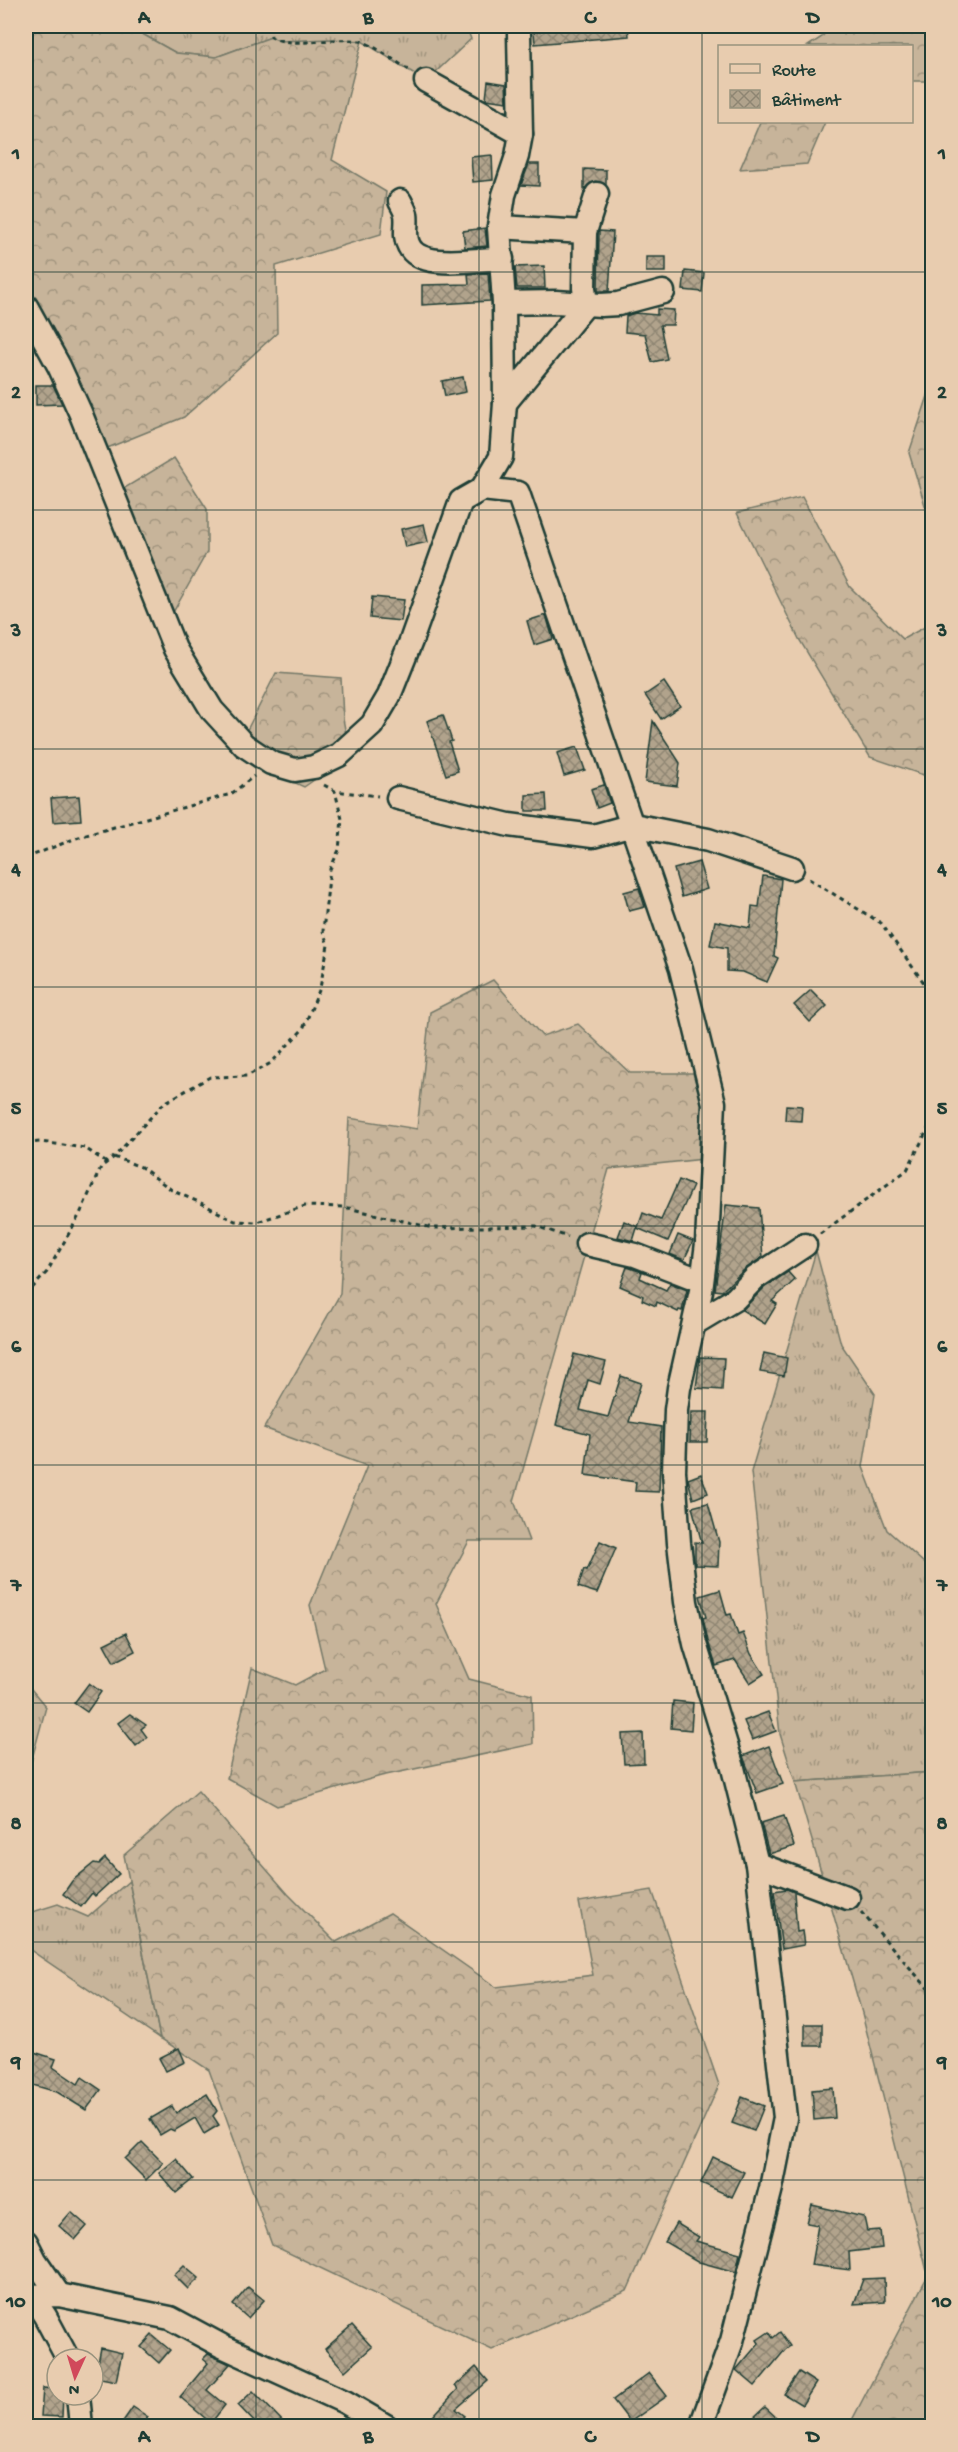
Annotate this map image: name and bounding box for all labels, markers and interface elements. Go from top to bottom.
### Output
text: A [137,8,152,31]
text: B [362,8,374,31]
text: C [584,8,598,31]
text: D [804,8,820,31]
legend [718,45,913,123]
text: Route [772,61,817,82]
text: Bâtiment [771,91,842,112]
text: 1 [11,144,20,167]
text: 1 [937,144,946,167]
text: 2 [11,383,21,406]
text: 2 [937,383,947,406]
text: 3 [10,621,21,644]
text: 3 [936,621,947,644]
text: 4 [10,860,21,883]
text: 4 [936,860,947,883]
text: 5 [11,1099,22,1122]
text: 5 [937,1099,948,1122]
text: 6 [11,1337,22,1360]
text: 6 [937,1337,948,1360]
text: 7 [10,1576,23,1599]
text: 7 [936,1576,949,1599]
text: 8 [11,1814,22,1837]
text: 8 [937,1814,948,1837]
text: 9 [10,2053,21,2076]
text: 9 [936,2053,947,2076]
text: 10 [5,2292,26,2315]
text: 10 [931,2292,952,2315]
north arrow [45,2347,105,2407]
text: N [68,2379,80,2398]
text: A [137,2427,152,2450]
text: B [362,2427,374,2450]
text: C [584,2427,598,2450]
text: D [804,2427,820,2450]

